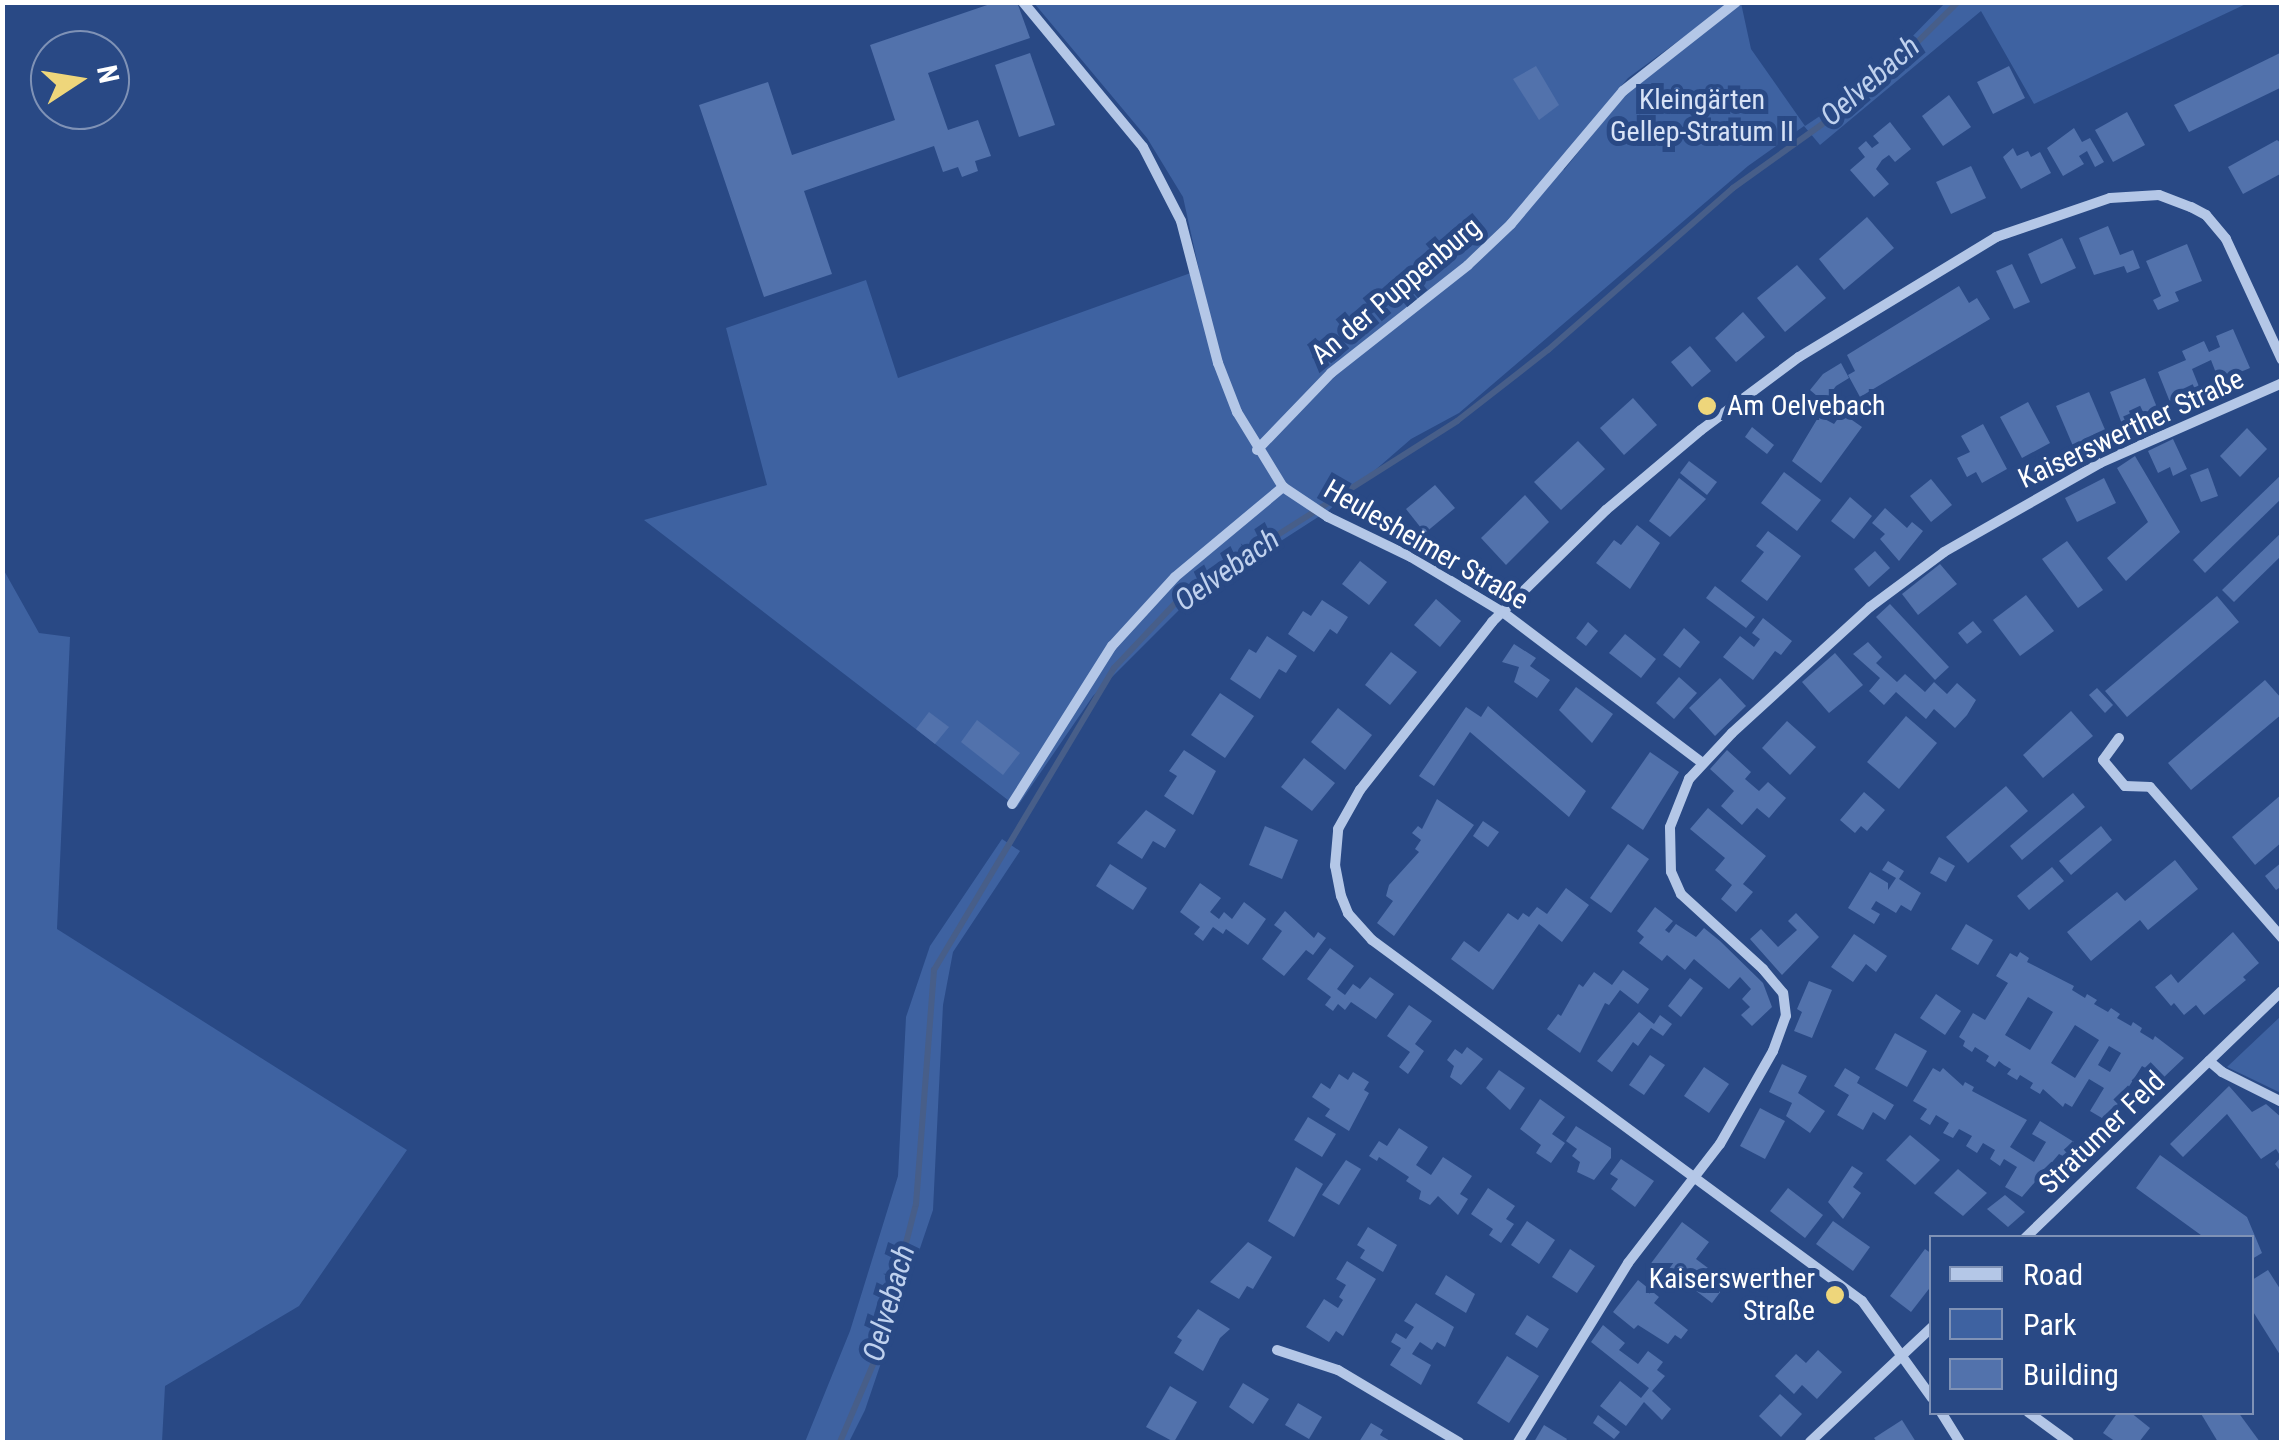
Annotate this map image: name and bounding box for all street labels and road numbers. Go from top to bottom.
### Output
street label: An der Puppenburg [1304,210,1488,372]
street label: Kaiserswerther Straße [2013,362,2249,496]
street label: Heulesheimer Straße [1318,473,1534,617]
street label: Stratumer Feld [2032,1065,2172,1201]

